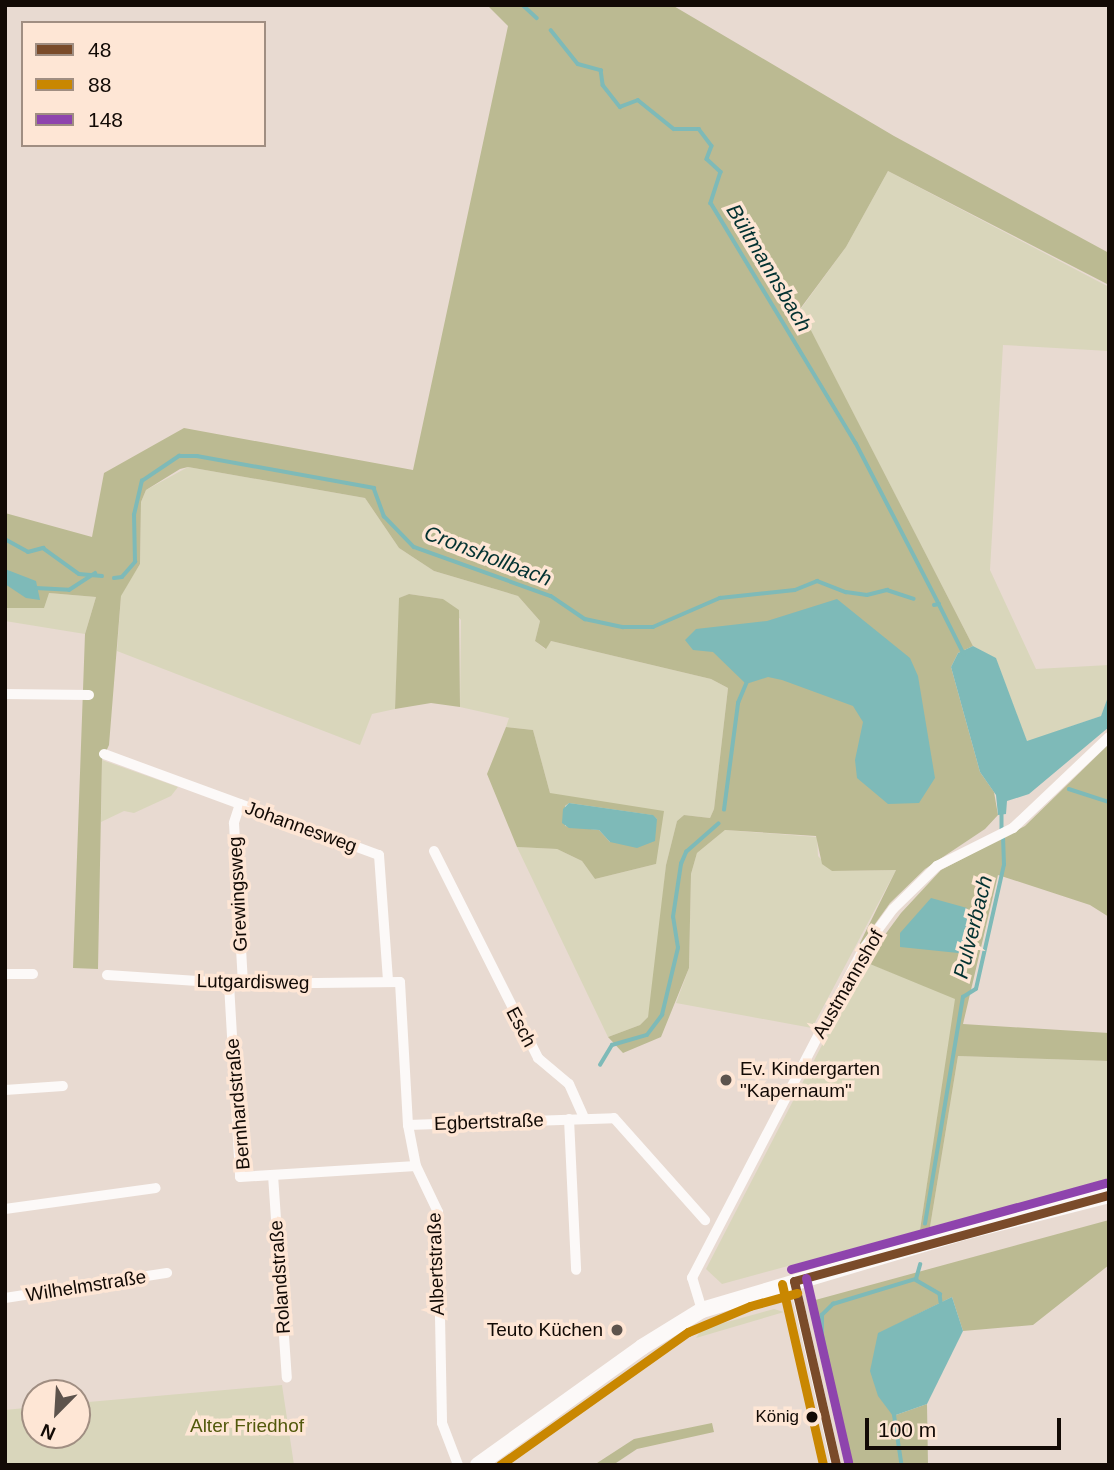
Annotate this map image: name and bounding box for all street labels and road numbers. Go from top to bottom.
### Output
street label: Johannesweg [242,796,360,858]
street label: Grewingsweg [224,836,252,952]
street label: Austmannshof [808,926,888,1042]
street label: Lutgardisweg [196,970,310,994]
street label: Esch [501,1003,541,1051]
street label: Bernhardstraße [221,1037,255,1171]
street label: Egbertstraße [434,1109,544,1135]
street label: Albertstraße [423,1212,449,1316]
street label: Rolandstraße [265,1219,295,1335]
street label: Wilhelmstraße [24,1265,148,1307]

